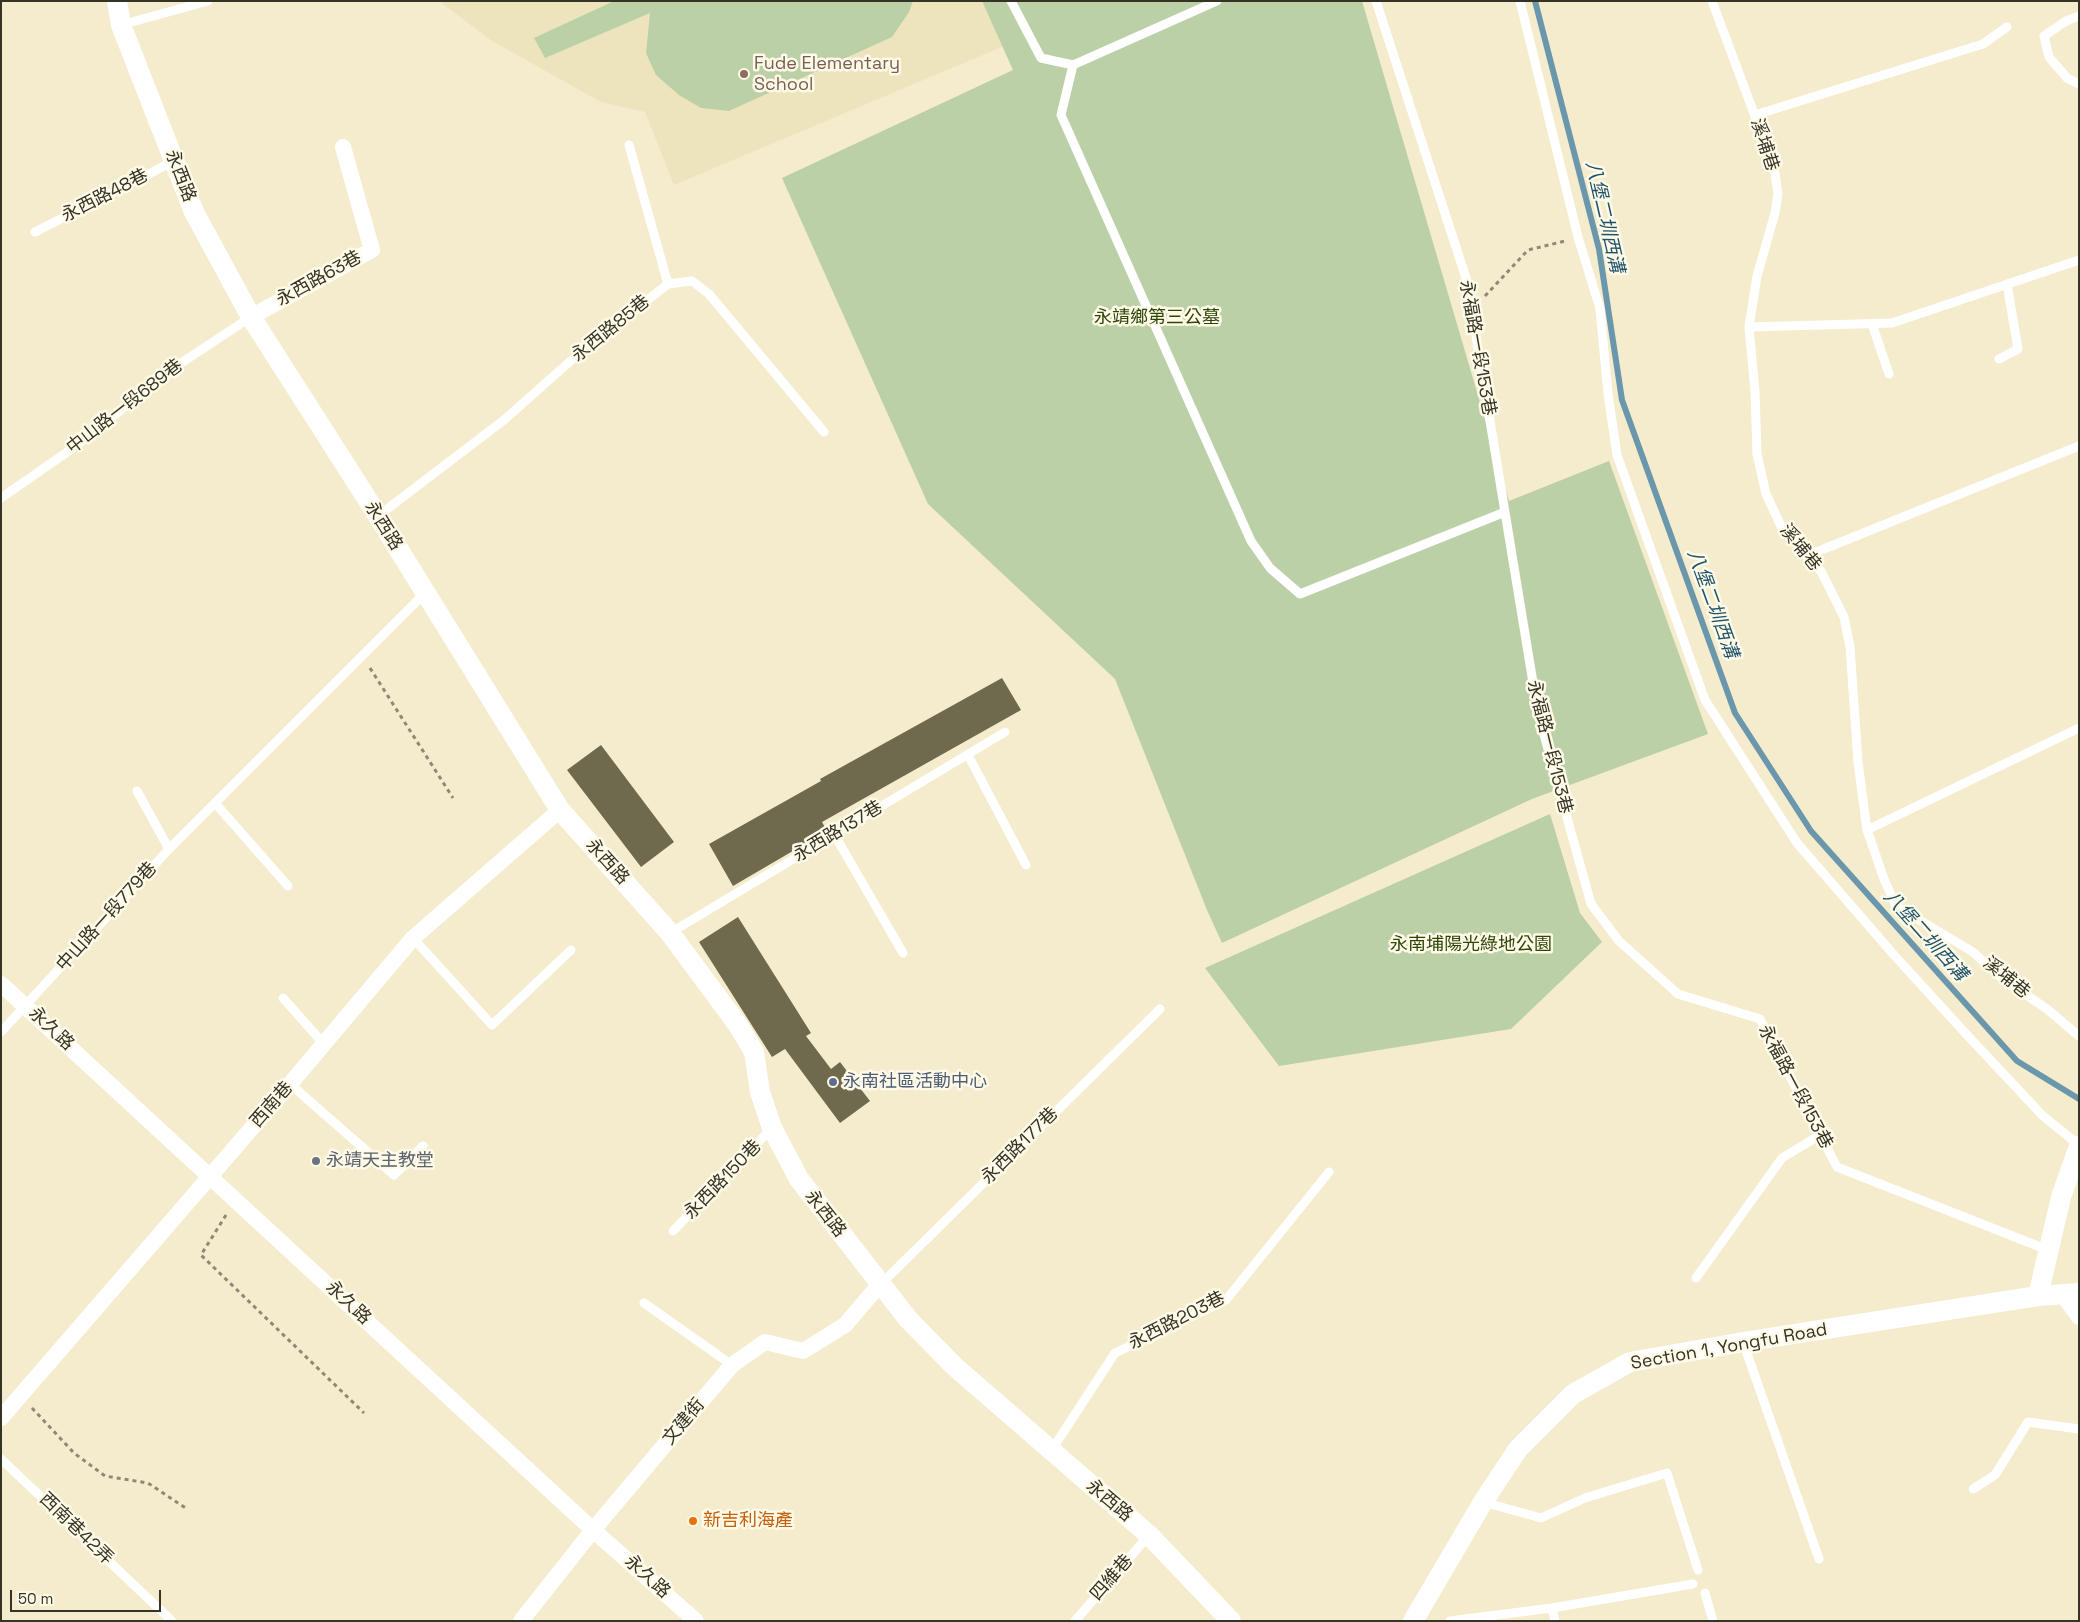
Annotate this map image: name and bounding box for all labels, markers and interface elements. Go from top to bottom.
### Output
place label: Fude Elementary School [754,53,900,96]
marker: Fude Elementary School [738,68,750,80]
street label: 溪埔巷 [1745,116,1783,174]
street label: 永西路 [160,147,200,205]
water label: 八堡二圳西溝 [1580,159,1628,275]
street label: 永西路48巷 [58,165,152,227]
street label: 永西路63巷 [273,247,365,311]
street label: 永福路一段153巷 [1454,279,1500,417]
street label: 永西路85巷 [568,291,654,367]
park label: 永靖鄉第三公墓 [1094,307,1220,329]
street label: 中山路一段689巷 [63,355,187,459]
street label: 永西路 [360,497,406,555]
street label: 溪埔巷 [1775,520,1825,576]
water label: 八堡二圳西溝 [1682,547,1742,661]
street label: 永福路一段153巷 [1522,678,1576,816]
street label: 永西路137巷 [789,797,887,867]
street label: 永西路 [581,835,633,889]
street label: 中山路一段779巷 [52,858,162,976]
water label: 八堡二圳西溝 [1878,886,1972,986]
park label: 永南埔陽光綠地公園 [1390,934,1552,956]
street label: 溪埔巷 [1978,953,2034,1003]
street label: 永久路 [24,1003,78,1055]
street label: 永福路一段153巷 [1753,1021,1837,1153]
place label: 永南社區活動中心 [843,1071,987,1093]
marker: 永南社區活動中心 [827,1076,839,1088]
street label: 西南巷 [246,1078,298,1132]
street label: 永西路177巷 [977,1103,1063,1189]
street label: 永西路150巷 [680,1136,766,1224]
place label: 永靖天主教堂 [326,1150,434,1172]
marker: 永靖天主教堂 [310,1155,322,1167]
street label: 永西路 [800,1186,850,1242]
street label: 永久路 [321,1277,375,1329]
street label: 永西路203巷 [1125,1287,1229,1355]
street label: Section 1, Yongfu Road [1629,1319,1829,1375]
street label: 文建街 [658,1394,710,1450]
street label: 永西路 [1081,1475,1137,1527]
street label: 西南巷42弄 [35,1489,117,1569]
place label: 新吉利海產 [703,1510,793,1532]
marker: 新吉利海產 [687,1515,699,1527]
street label: 永久路 [620,1551,674,1603]
street label: 四維巷 [1086,1551,1138,1605]
scale bar [12,1580,164,1612]
text: 50 m [18,1589,53,1608]

